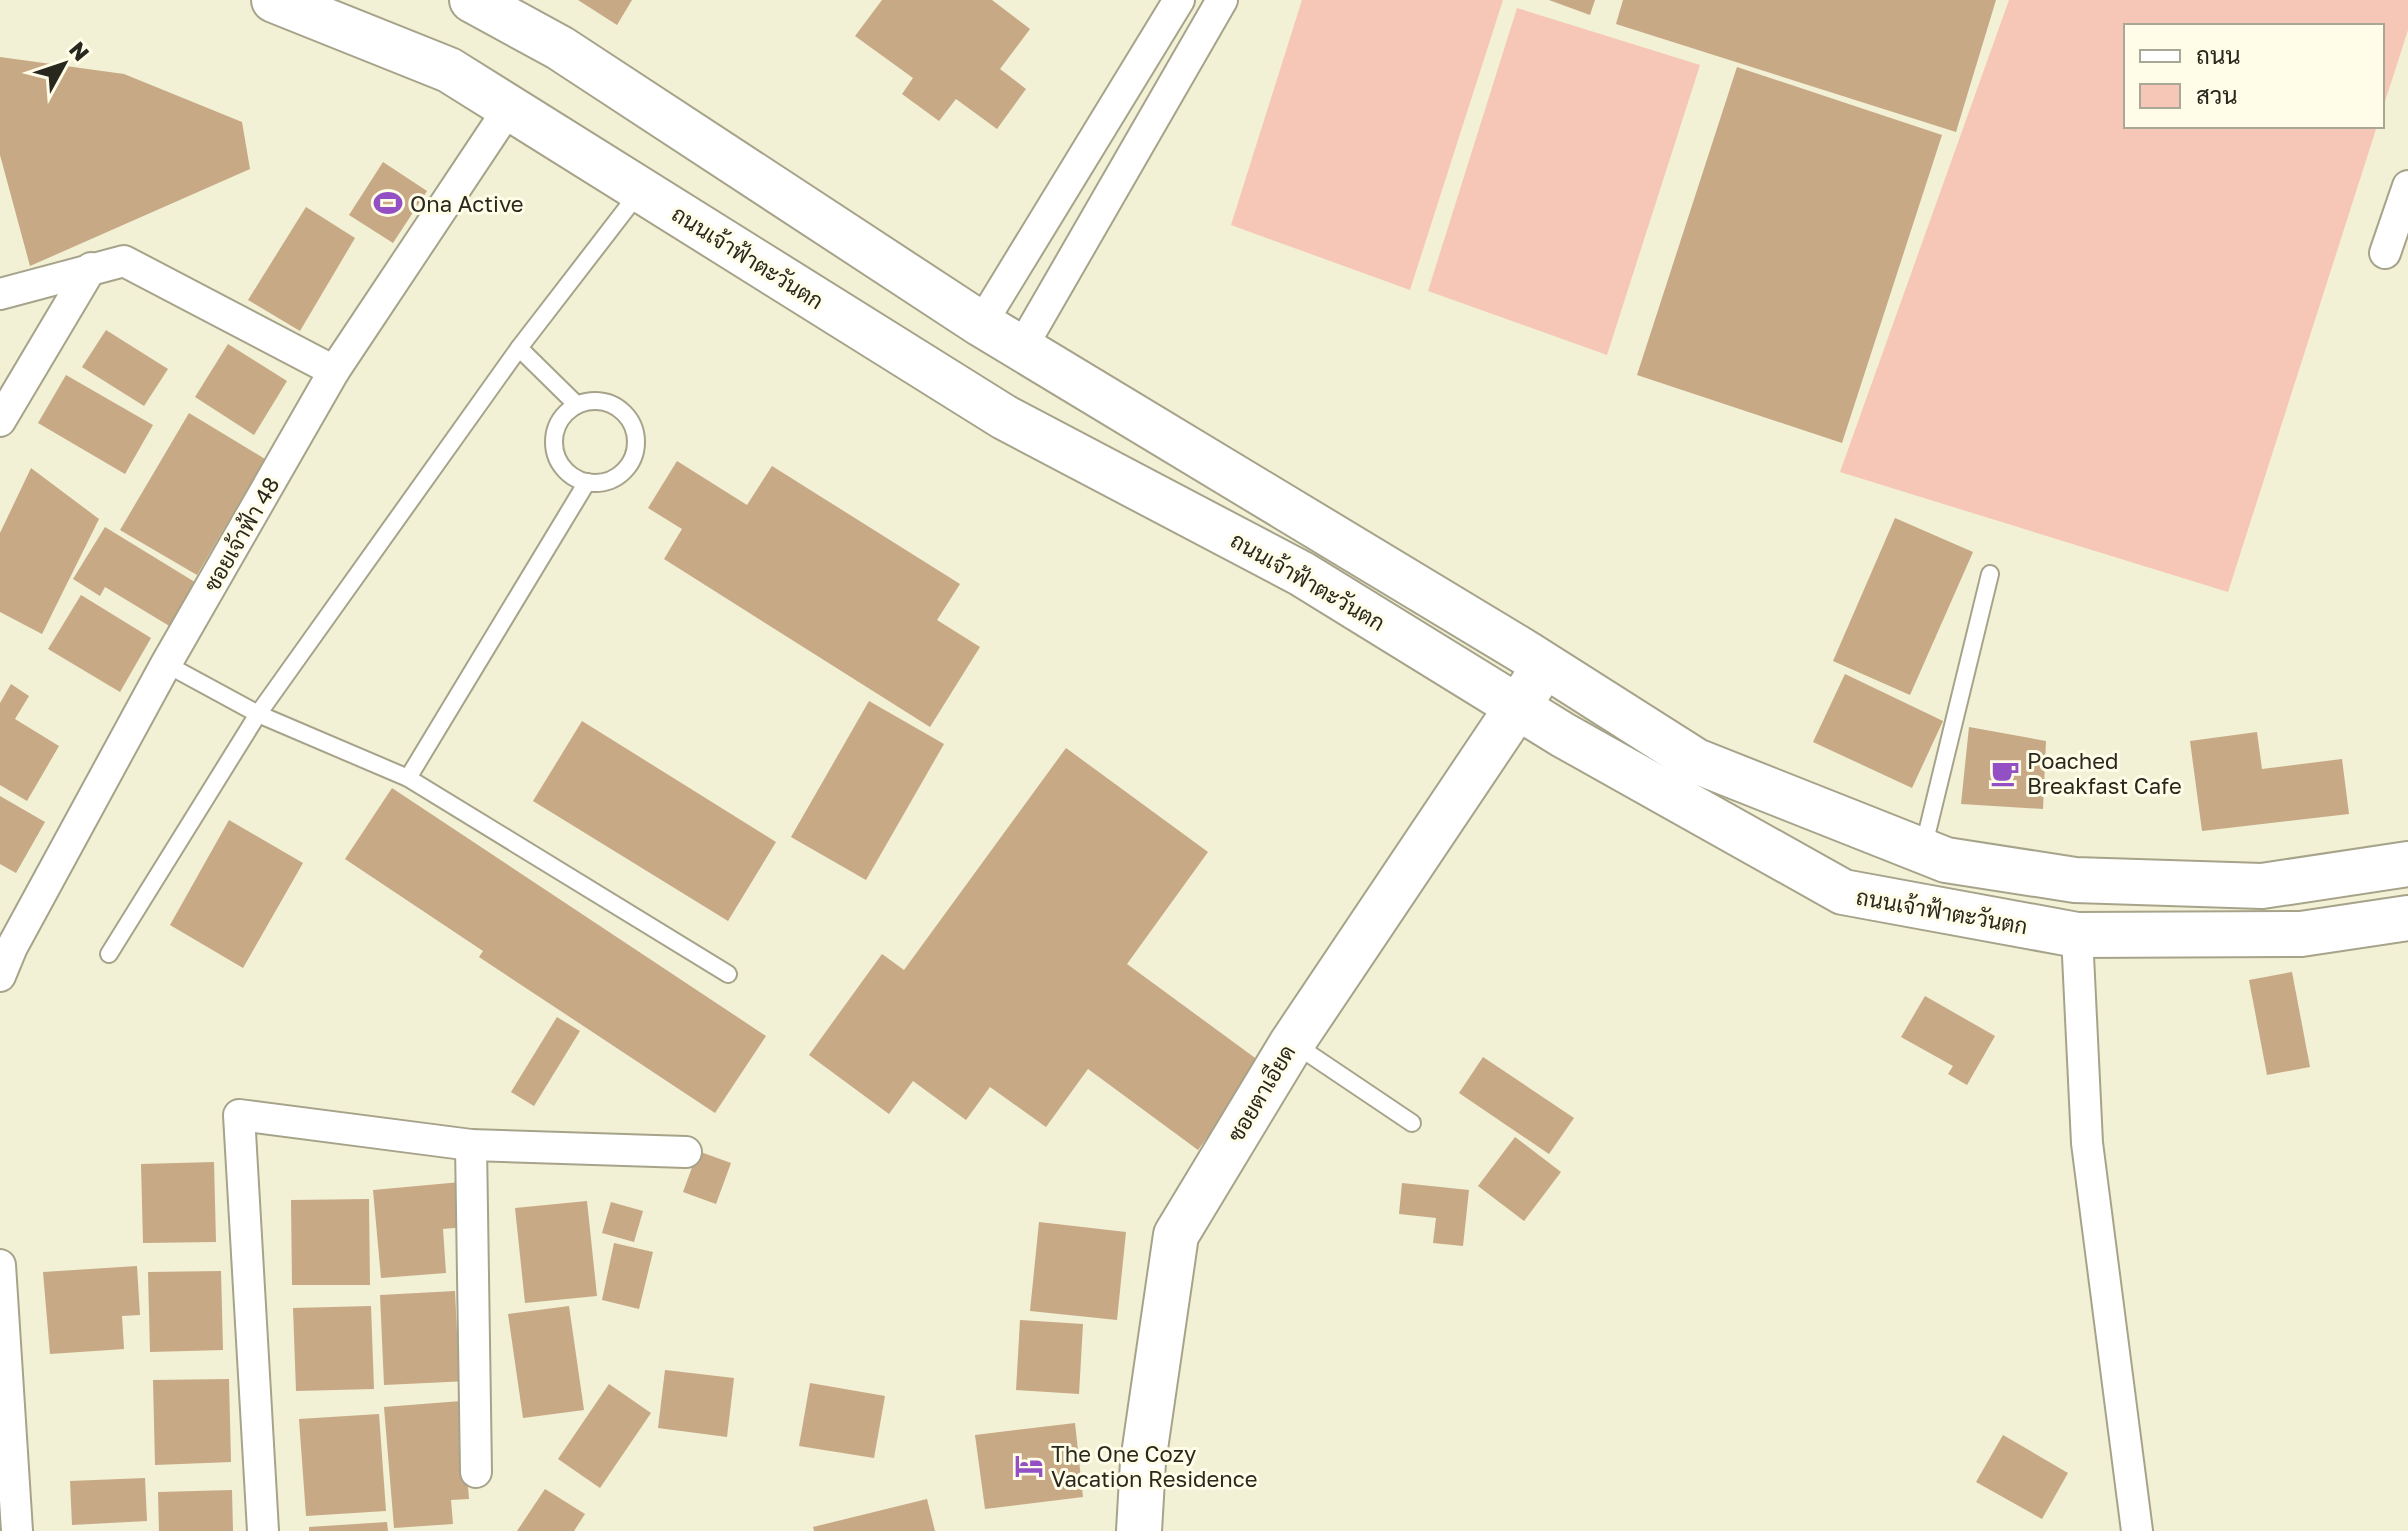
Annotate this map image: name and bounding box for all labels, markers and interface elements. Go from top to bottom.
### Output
north arrow [24,24,104,104]
legend [2124,24,2384,128]
text: N [64,36,95,66]
text: ถนน [2196,40,2241,69]
text: สวน [2196,80,2238,109]
sports icon: Ona Active [373,188,403,218]
place label: Ona Active [410,190,524,217]
street label: ถนนเจ้าฟ้าตะวันตก [667,200,829,314]
street label: ซอยเจ้าฟ้า 48 [197,472,285,596]
street label: ถนนเจ้าฟ้าตะวันตก [1226,526,1390,636]
place label: Poached Breakfast Cafe [2027,747,2182,799]
cafe icon: Poached Breakfast Cafe [1990,758,2020,788]
street label: ถนนเจ้าฟ้าตะวันตก [1854,883,2030,939]
street label: ซอยตาเอียด [1222,1040,1300,1146]
place label: The One Cozy Vacation Residence [1051,1440,1258,1492]
hotel icon: The One Cozy Vacation Residence [1014,1451,1044,1481]

